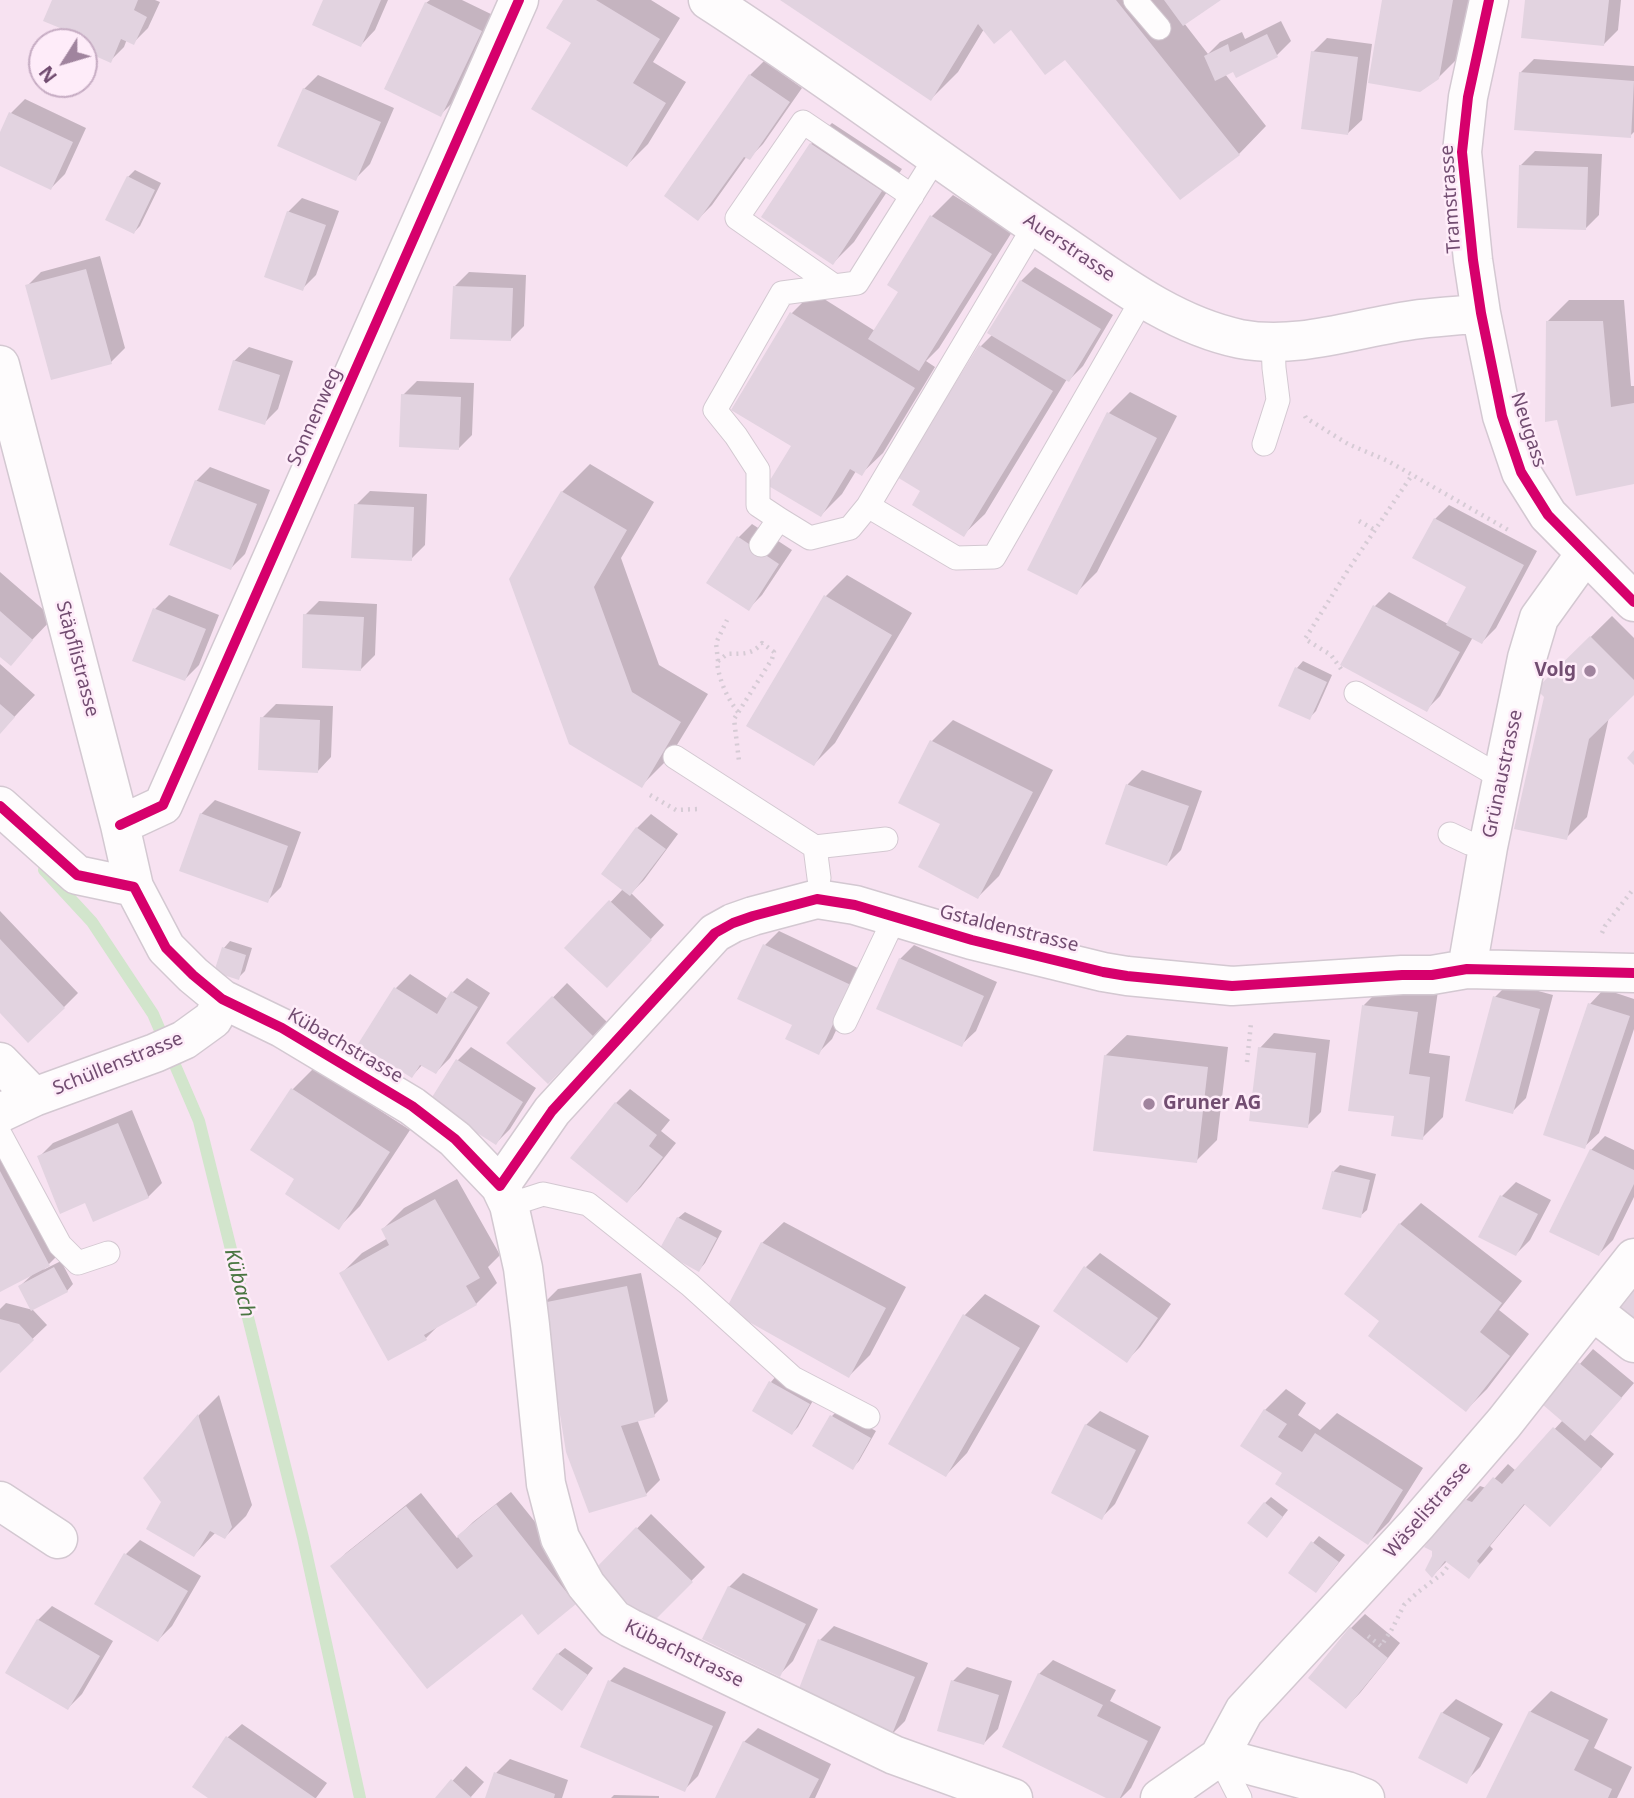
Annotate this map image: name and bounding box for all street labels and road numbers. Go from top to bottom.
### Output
street label: Tramstrasse [1436,144,1466,254]
street label: Auerstrasse [1019,209,1119,287]
street label: Sonnenweg [283,364,347,470]
street label: Neugass [1505,390,1551,470]
street label: Stäpflistrasse [51,599,103,719]
street label: Grünaustrasse [1478,708,1528,840]
street label: Gstaldenstrasse [937,901,1081,957]
street label: Kübachstrasse [283,1004,407,1088]
street label: Schüllenstrasse [50,1028,186,1100]
street label: Wäselistrasse [1380,1457,1476,1563]
street label: Kübachstrasse [621,1615,747,1693]

